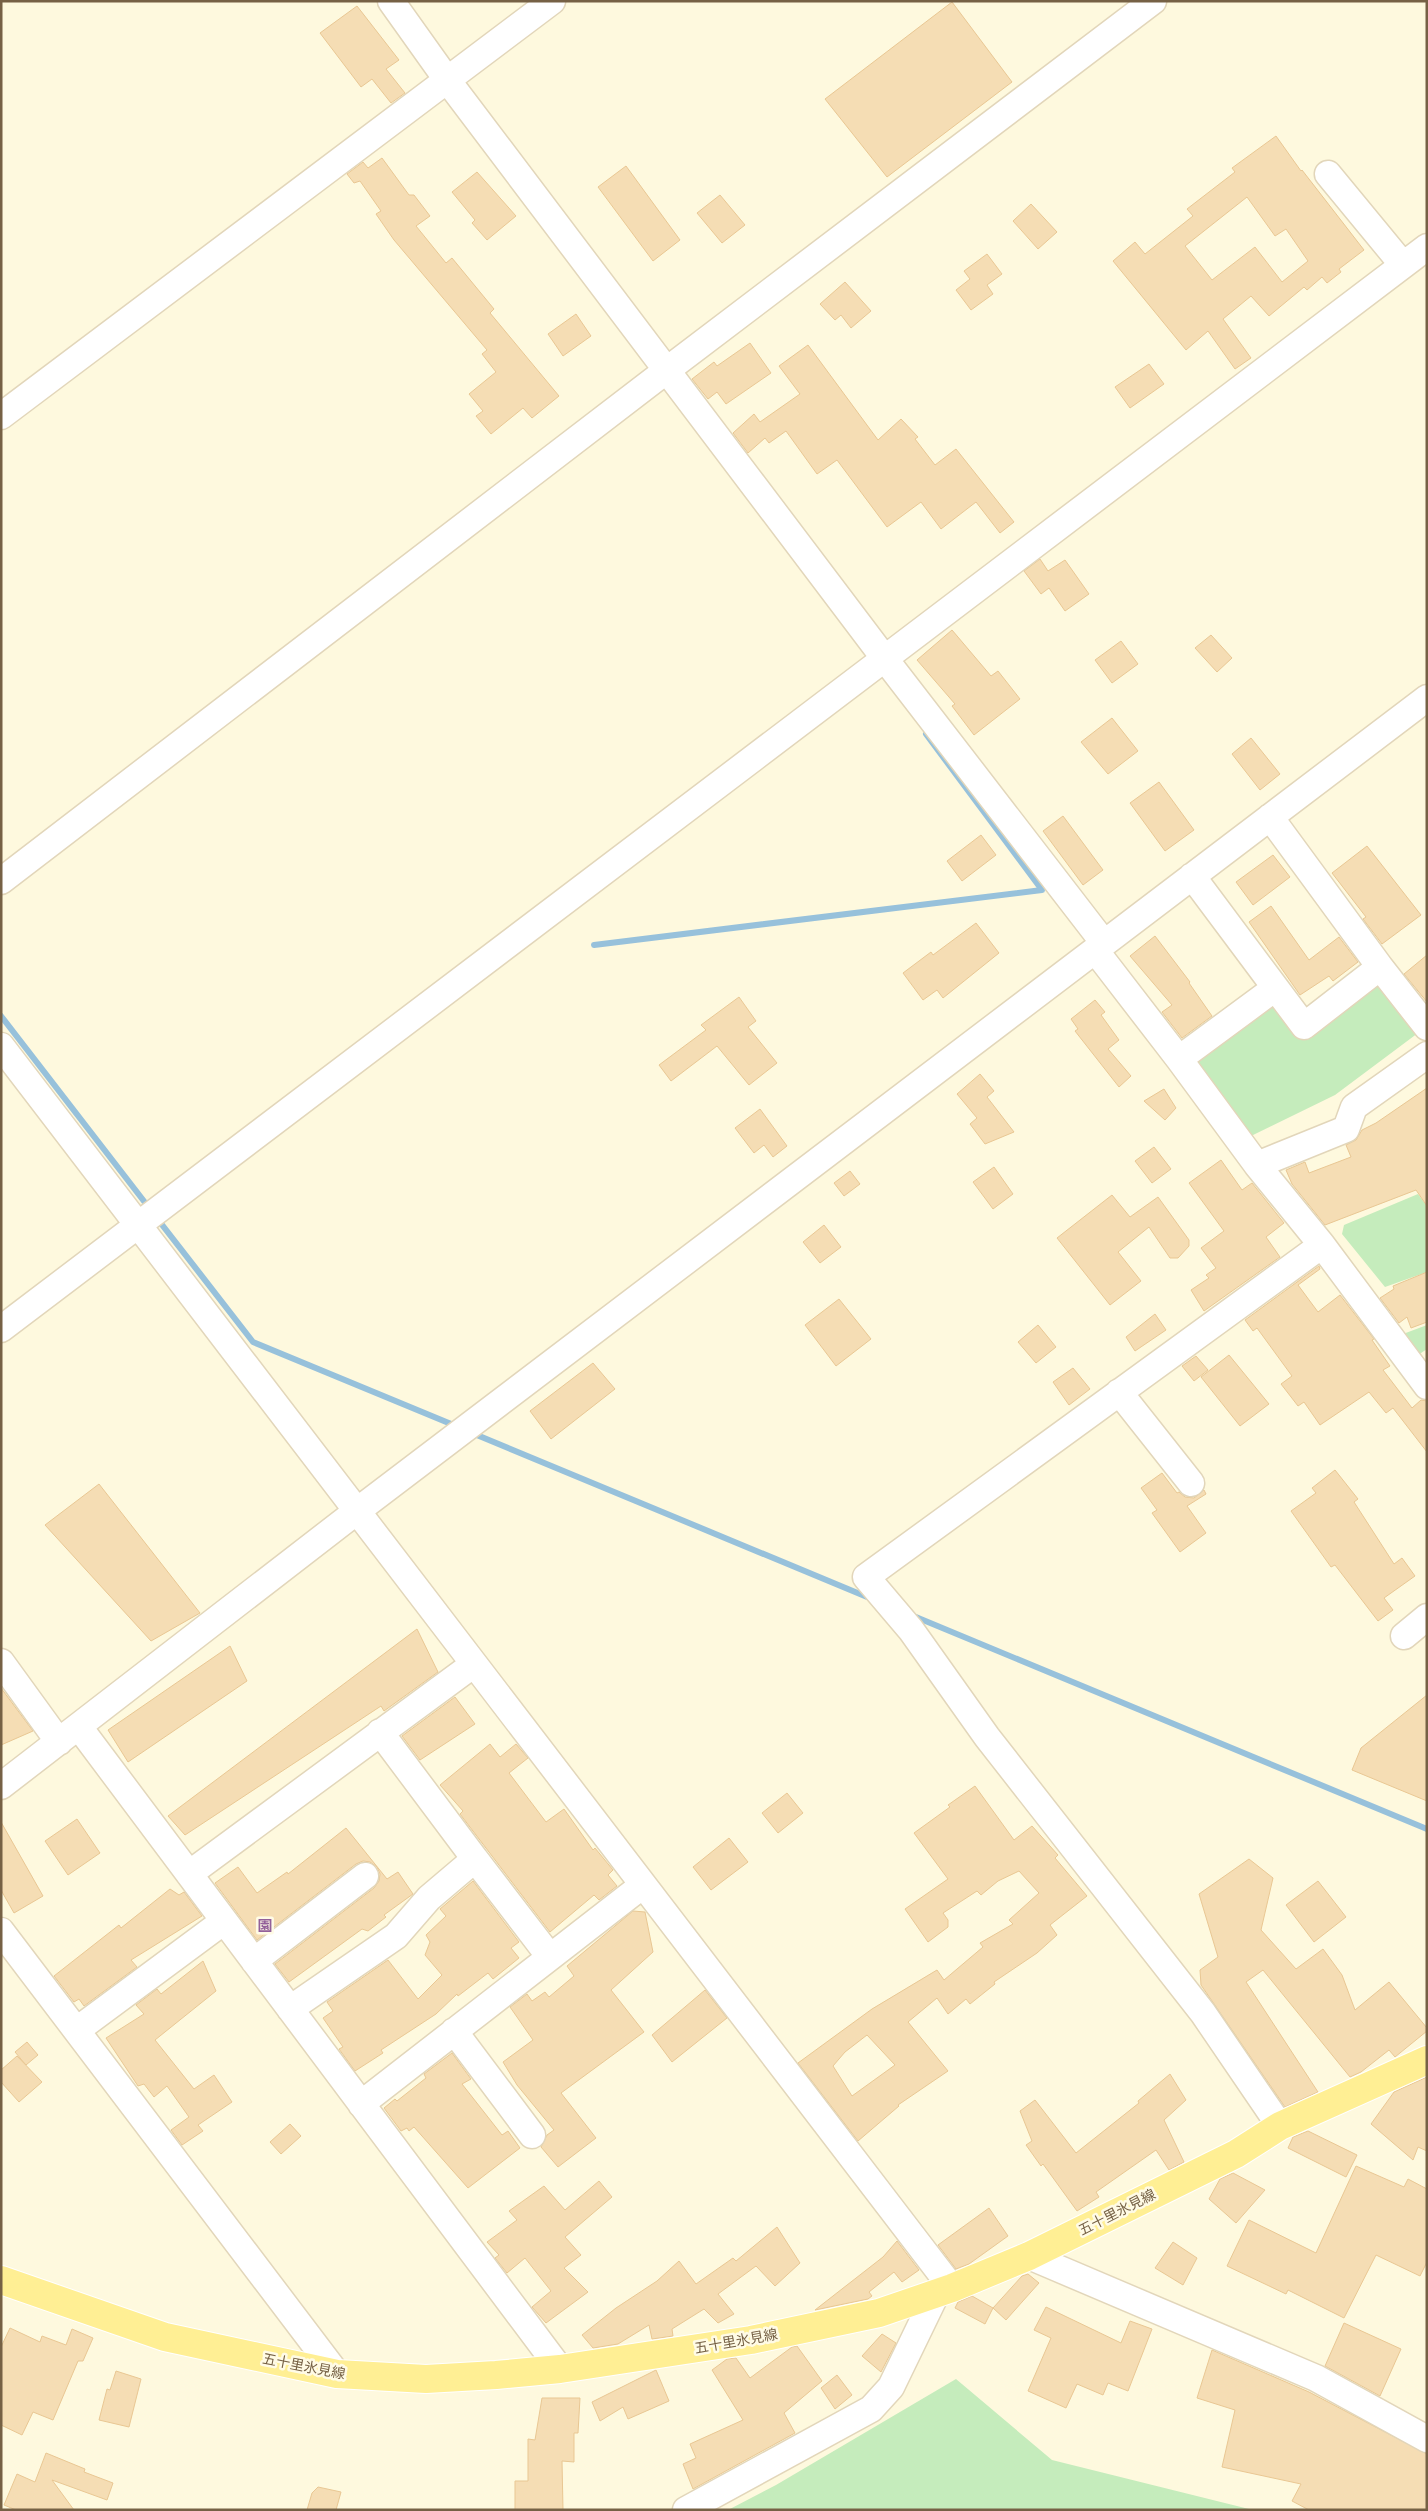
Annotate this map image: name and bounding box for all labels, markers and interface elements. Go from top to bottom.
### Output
district label: 園 [257,1917,273,1934]
street label: 五十里氷見線 [1076,2186,1158,2238]
street label: 五十里氷見線 [693,2326,779,2356]
street label: 五十里氷見線 [261,2350,347,2382]

